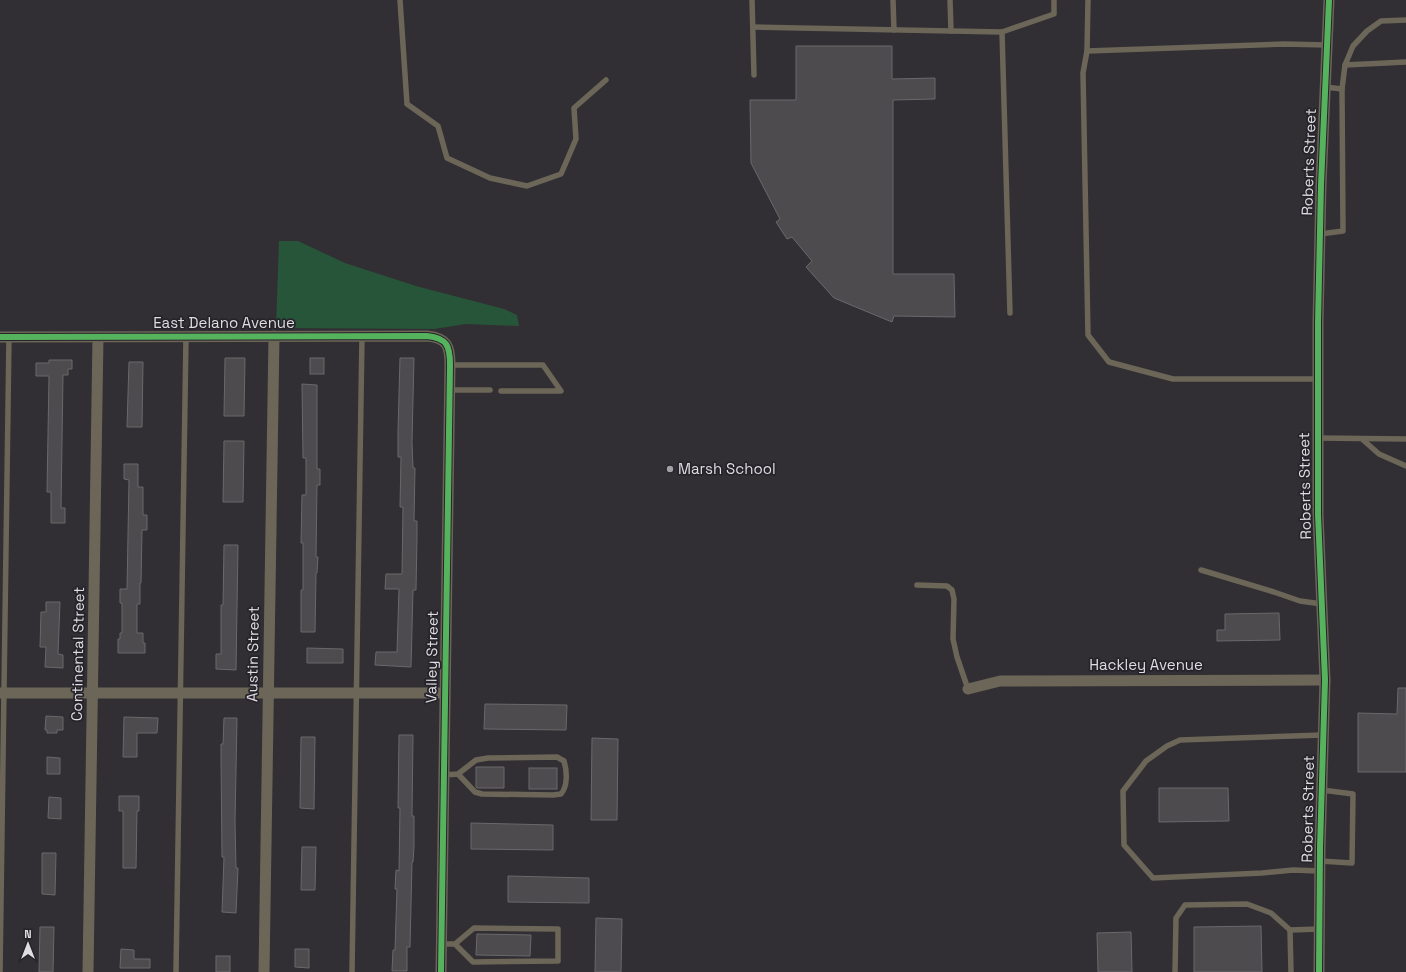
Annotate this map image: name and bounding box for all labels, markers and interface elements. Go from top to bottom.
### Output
street label: Roberts Street [1297,108,1320,216]
street label: East Delano Avenue [153,313,295,332]
street label: Roberts Street [1294,432,1315,540]
place label: Marsh School [678,459,776,478]
marker: Marsh School [665,464,675,474]
street label: Continental Street [67,587,88,721]
street label: Austin Street [242,606,263,702]
street label: Valley Street [421,610,442,703]
street label: Hackley Avenue [1089,655,1203,674]
street label: Roberts Street [1297,755,1318,863]
north arrow [8,924,48,964]
text: N [24,927,32,941]

